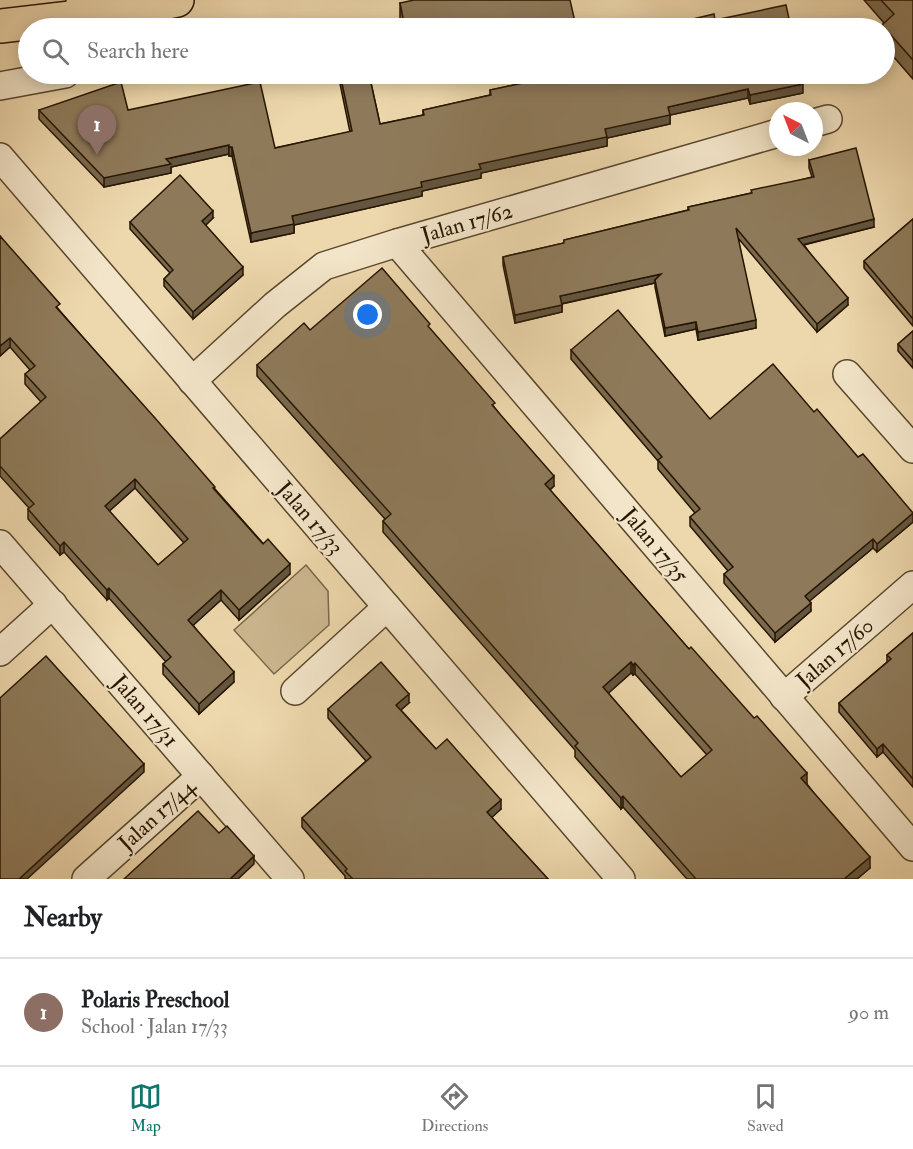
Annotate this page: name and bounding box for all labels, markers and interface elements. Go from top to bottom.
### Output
search box [18,18,895,84]
icon: search [39,35,72,68]
text: Search here [87,37,189,65]
north arrow [769,102,823,156]
pin: 1 [78,106,116,155]
street label: Jalan 17/62 [417,197,516,250]
your location [353,300,382,329]
street label: Jalan 17/33 [270,475,350,561]
street label: Jalan 17/35 [615,501,695,589]
street label: Jalan 17/60 [790,612,880,695]
street label: Jalan 17/31 [105,668,184,753]
street label: Jalan 17/44 [112,772,202,858]
text: Nearby [24,902,102,934]
text: Polaris Preschool [81,986,229,1014]
text: 1 [40,1000,47,1025]
text: 90 m [849,1000,889,1025]
text: School · Jalan 17/33 [81,1014,228,1039]
tab: Map [129,1080,162,1136]
tab: Directions [421,1080,488,1136]
tab: Saved [747,1080,784,1136]

